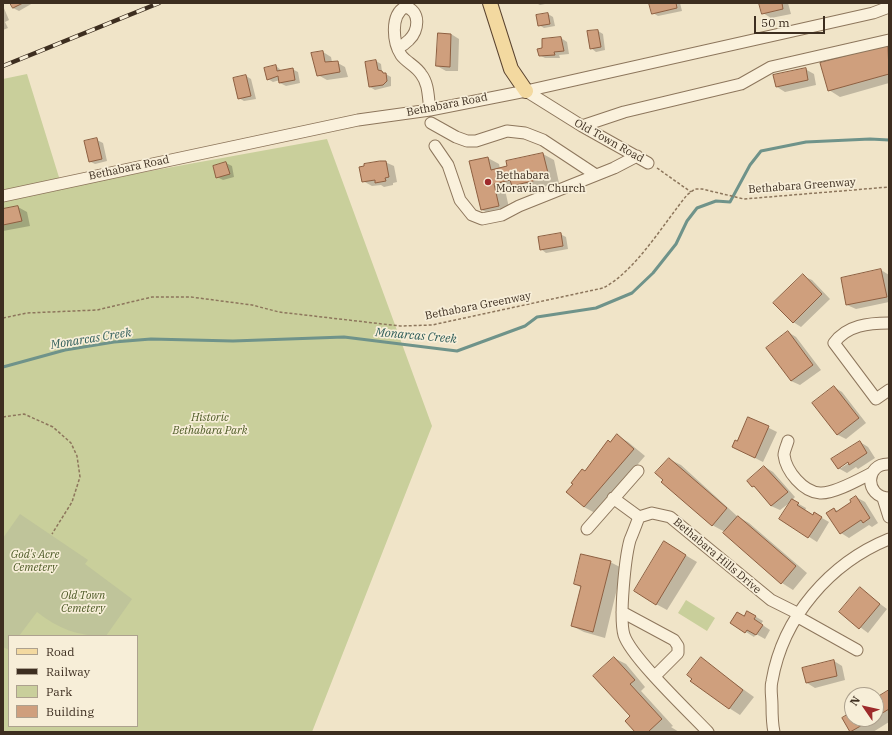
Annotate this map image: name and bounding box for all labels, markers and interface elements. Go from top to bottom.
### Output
scale bar [756,8,827,34]
text: 50 m [761,15,790,30]
street label: Bethabara Road [405,91,489,119]
street label: Old Town Road [572,116,646,166]
street label: Bethabara Road [87,153,171,183]
place label: Bethabara Moravian Church [496,169,586,195]
street label: Bethabara Greenway [748,176,856,196]
marker: Bethabara Moravian Church [483,177,493,187]
street label: Bethabara Greenway [424,289,532,323]
water label: Monarcas Creek [49,325,133,353]
water label: Monarcas Creek [375,325,457,347]
park label: Historic Bethabara Park [172,411,248,437]
street label: Bethabara Hills Drive [670,515,764,597]
park label: God's Acre Cemetery [11,548,59,574]
park label: Old Town Cemetery [61,589,105,615]
legend [8,635,138,727]
text: Road [46,644,75,659]
text: Railway [46,664,90,679]
text: Park [46,684,72,699]
north arrow [844,687,884,727]
text: N [847,693,863,708]
text: Building [46,704,94,719]

